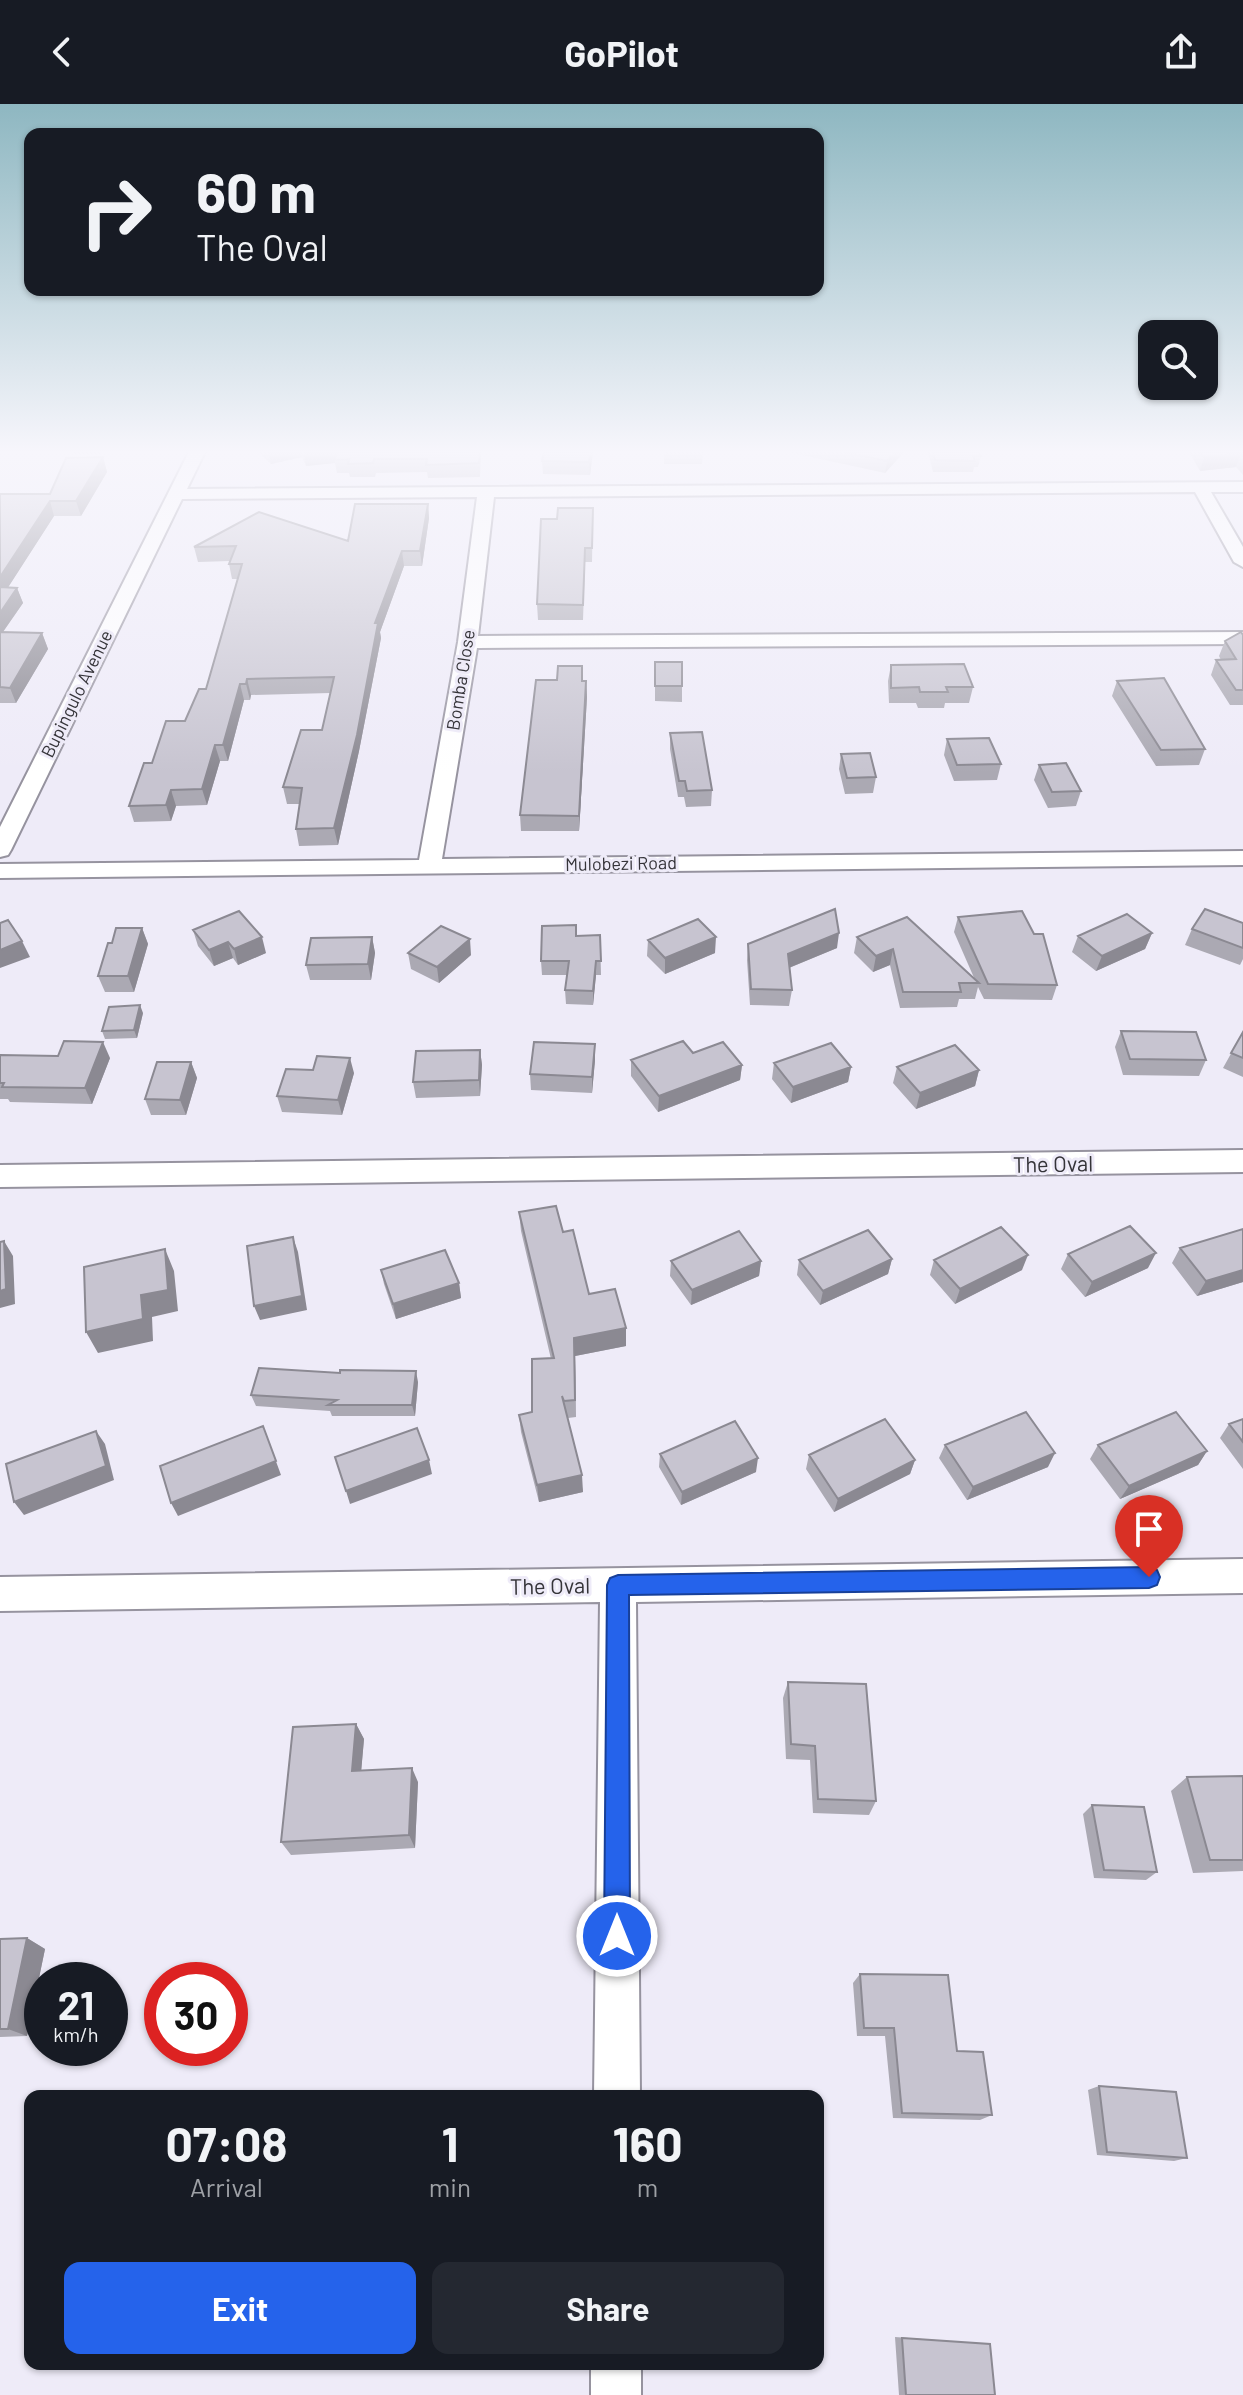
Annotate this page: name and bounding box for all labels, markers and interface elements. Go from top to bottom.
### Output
icon: back [40,30,84,74]
icon: share [1159,30,1203,74]
text: GoPilot [564,31,679,74]
text: 60 m [196,157,316,224]
icon: right [64,160,168,264]
text: The Oval [196,225,328,268]
map controls [1138,320,1218,400]
button: search [1138,320,1218,400]
street label: Bupingulo Avenue [36,626,116,761]
street label: Bomba Close [441,628,479,732]
street label: Mulobezi Road [565,851,677,875]
street label: The Oval [1012,1149,1093,1177]
pin [1115,1495,1183,1577]
icon: arrive [1127,1507,1171,1551]
street label: The Oval [509,1571,590,1599]
position arrow [575,1894,659,1978]
speed limit sign: 30 [144,1962,248,2066]
text: 21 [58,1980,94,2028]
text: km/h [53,2022,99,2046]
text: 07:08 [165,2114,287,2172]
text: 1 [441,2114,458,2172]
text: 160 [612,2114,683,2172]
text: Arrival [190,2171,263,2202]
text: min [429,2171,471,2202]
text: m [637,2171,658,2202]
button: Exit [64,2262,416,2354]
button: Share [432,2262,784,2354]

